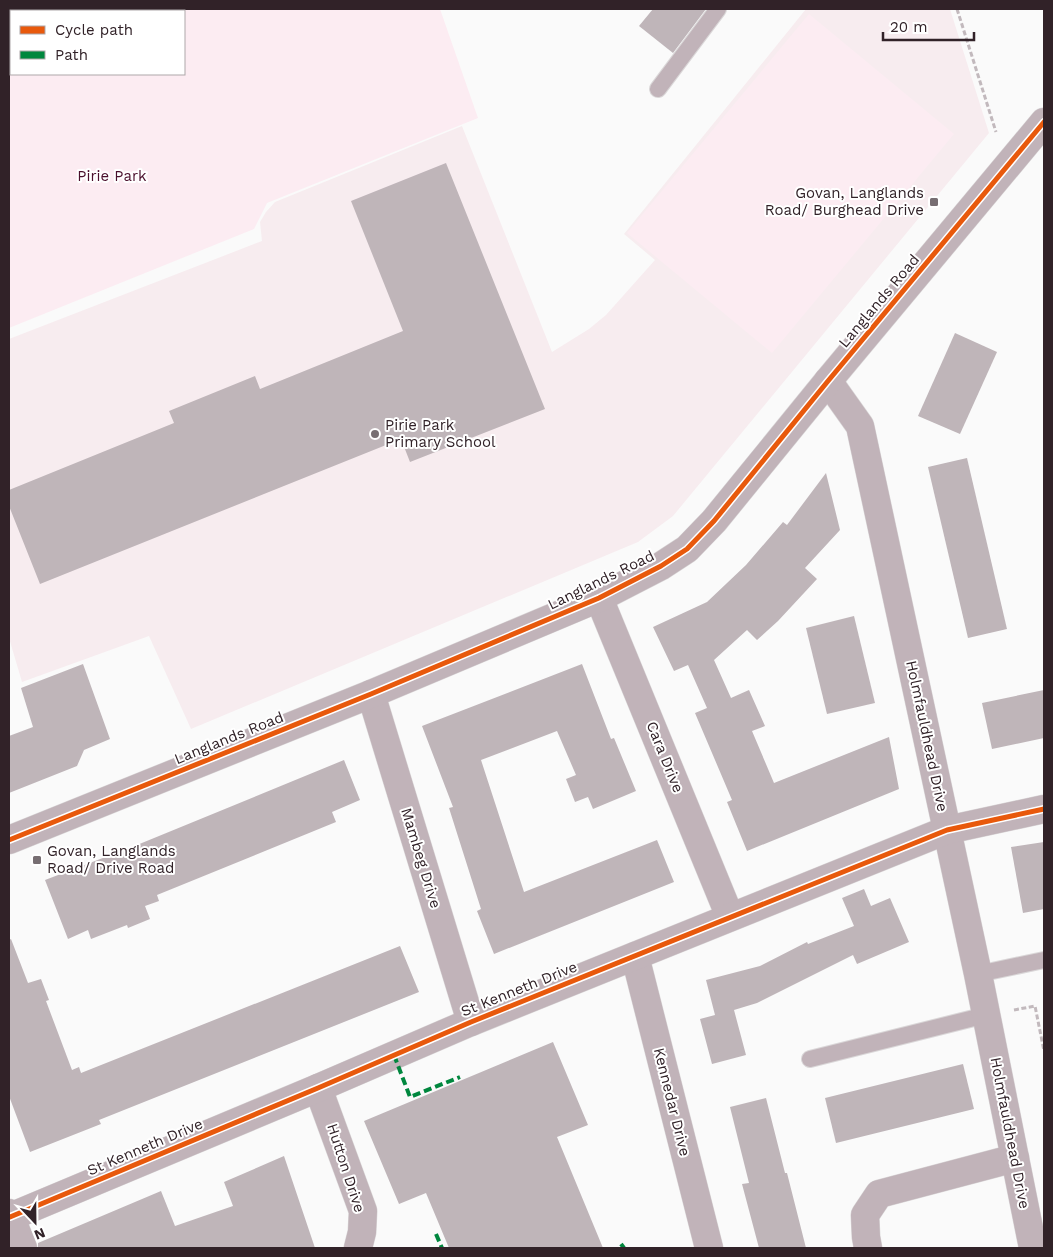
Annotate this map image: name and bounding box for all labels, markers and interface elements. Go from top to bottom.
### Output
legend [10,10,185,75]
scale bar [883,10,974,42]
text: 20 m [890,18,928,36]
text: Cycle path [55,21,133,39]
text: Path [55,46,88,64]
park label: Pirie Park [77,167,147,185]
place label: Govan, Langlands Road/ Burghead Drive [765,184,924,219]
marker: Govan, Langlands Road/ Burghead Drive [928,196,940,208]
street label: Langlands Road [835,251,923,351]
place label: Pirie Park Primary School [385,416,496,451]
marker: Pirie Park Primary School [369,428,381,440]
street label: Langlands Road [545,546,657,614]
street label: Holmfauldhead Drive [902,659,952,813]
street label: Langlands Road [172,708,286,768]
street label: Cara Drive [643,719,687,795]
street label: Mambeg Drive [397,806,445,910]
place label: Govan, Langlands Road/ Drive Road [47,842,176,877]
marker: Govan, Langlands Road/ Drive Road [31,854,43,866]
street label: St Kenneth Drive [458,957,580,1021]
street label: Kennedar Drive [650,1046,694,1158]
street label: Holmfauldhead Drive [986,1056,1034,1210]
street label: St Kenneth Drive [84,1115,206,1179]
street label: Hutton Drive [323,1121,369,1215]
north arrow [10,1197,60,1247]
text: N [32,1225,48,1243]

